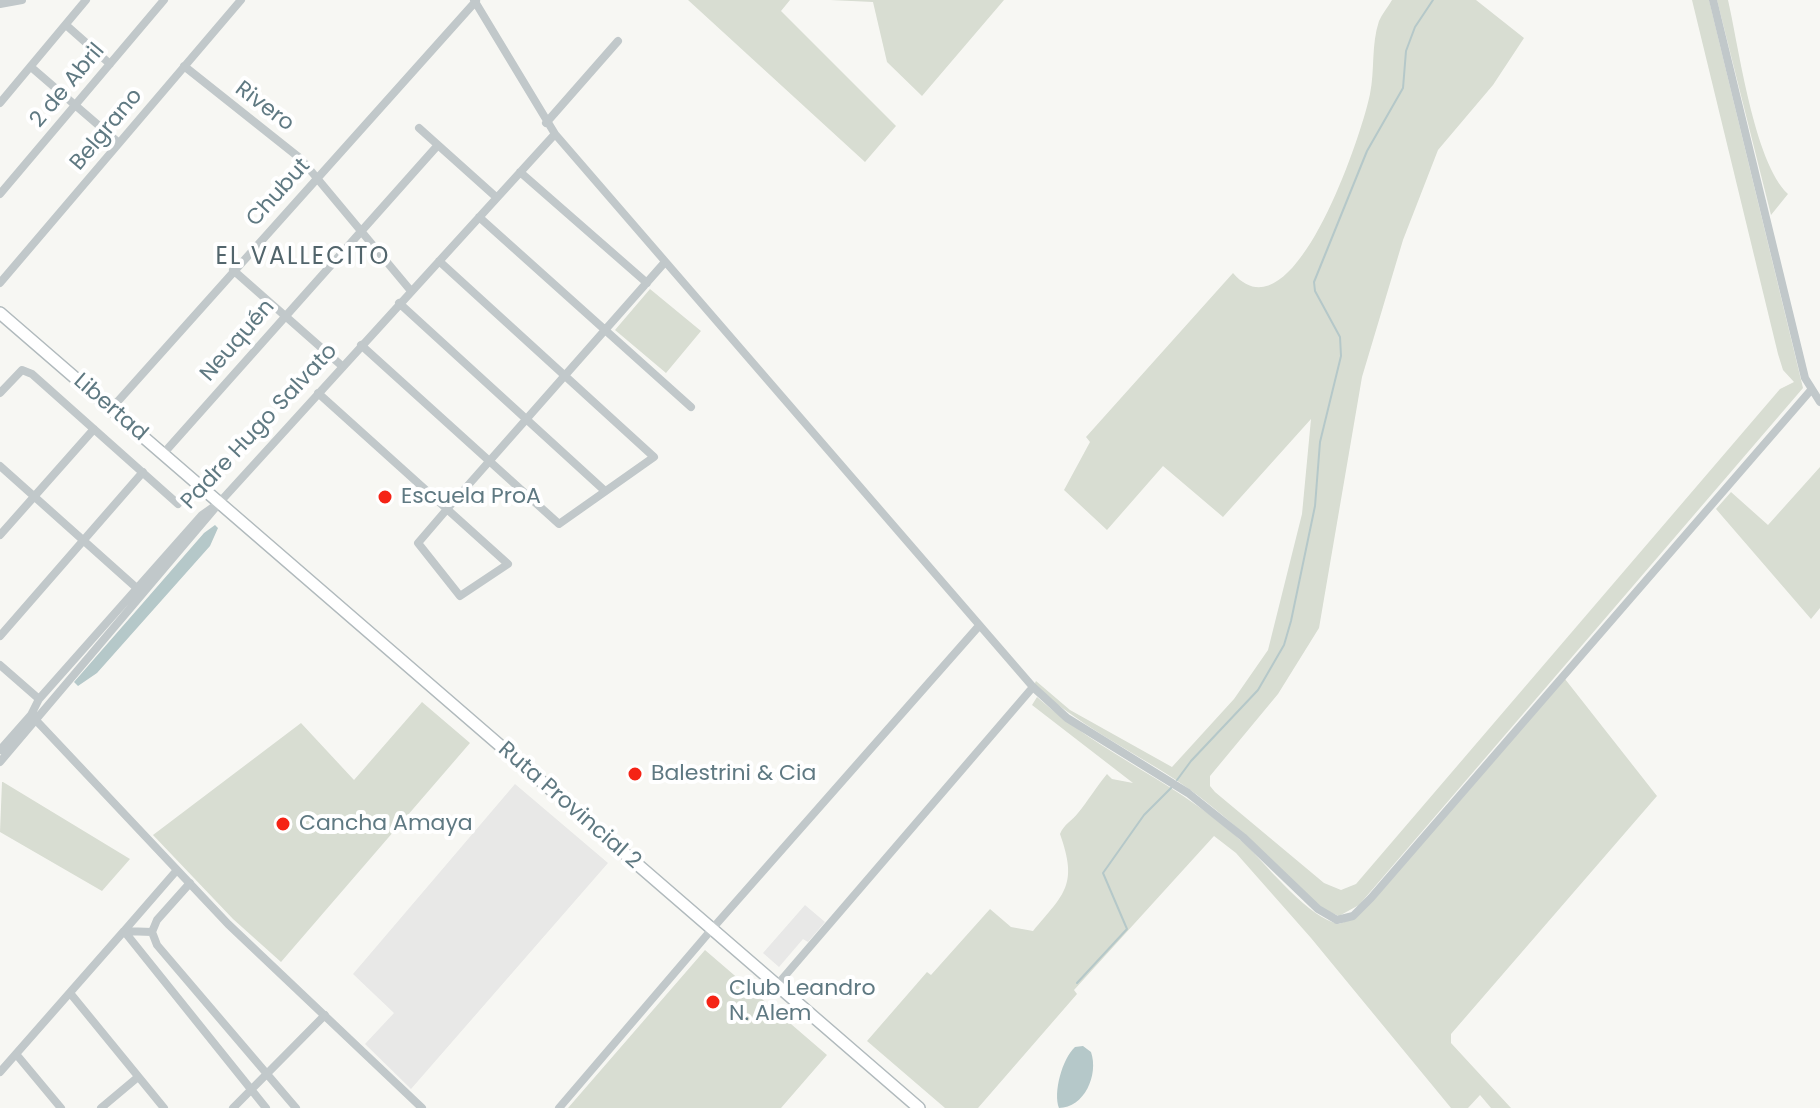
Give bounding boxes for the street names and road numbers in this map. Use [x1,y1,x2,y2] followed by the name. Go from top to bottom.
[25,39,111,133] street label: 2 de Abril
[229,76,299,138] street label: Rivero
[65,84,149,176] street label: Belgrano
[242,154,316,232] street label: Chubut
[195,295,281,387] street label: Neuquén
[176,339,344,515] street label: Padre Hugo Salvato
[68,369,152,447] street label: Libertad
[492,737,646,875] street label: Ruta Provincial 2

